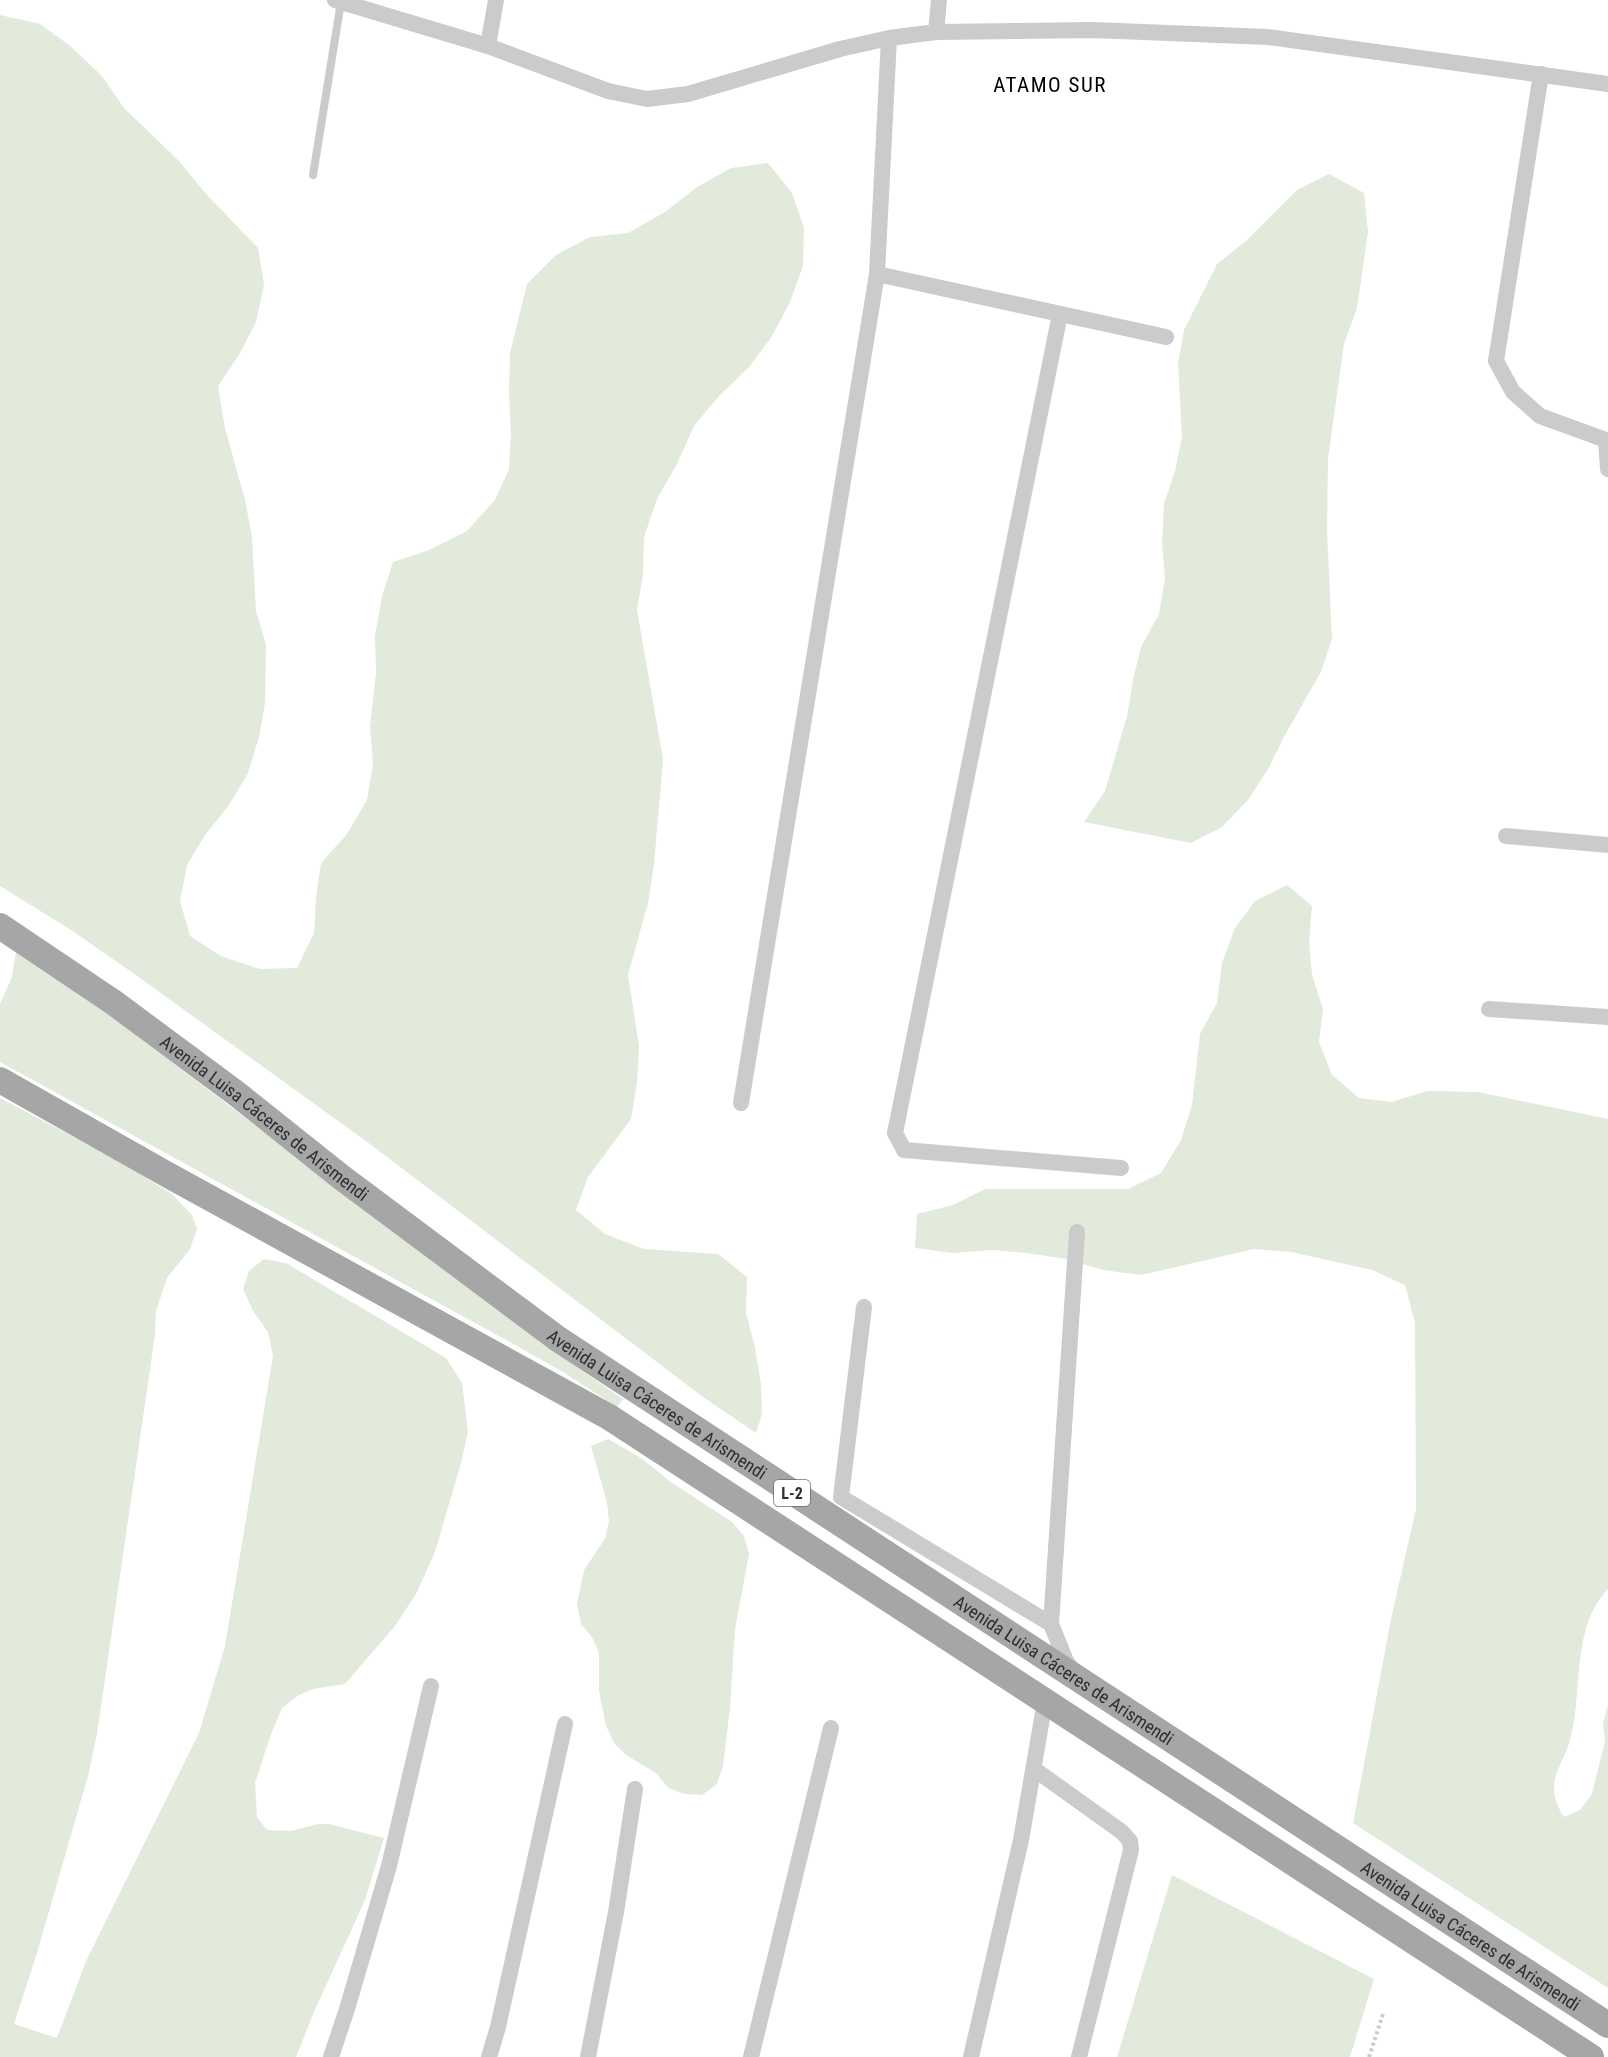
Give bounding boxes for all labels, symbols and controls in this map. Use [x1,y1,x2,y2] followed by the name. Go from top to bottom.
[993,73,1107,97] district label: ATAMO SUR
[156,1030,373,1205] street label: Avenida Luisa Cáceres de Arismendi
[543,1324,771,1483] street label: Avenida Luisa Cáceres de Arismendi
[774,1480,810,1506] road number: L-2
[950,1590,1178,1749] street label: Avenida Luisa Cáceres de Arismendi
[1357,1856,1585,2015] street label: Avenida Luisa Cáceres de Arismendi

